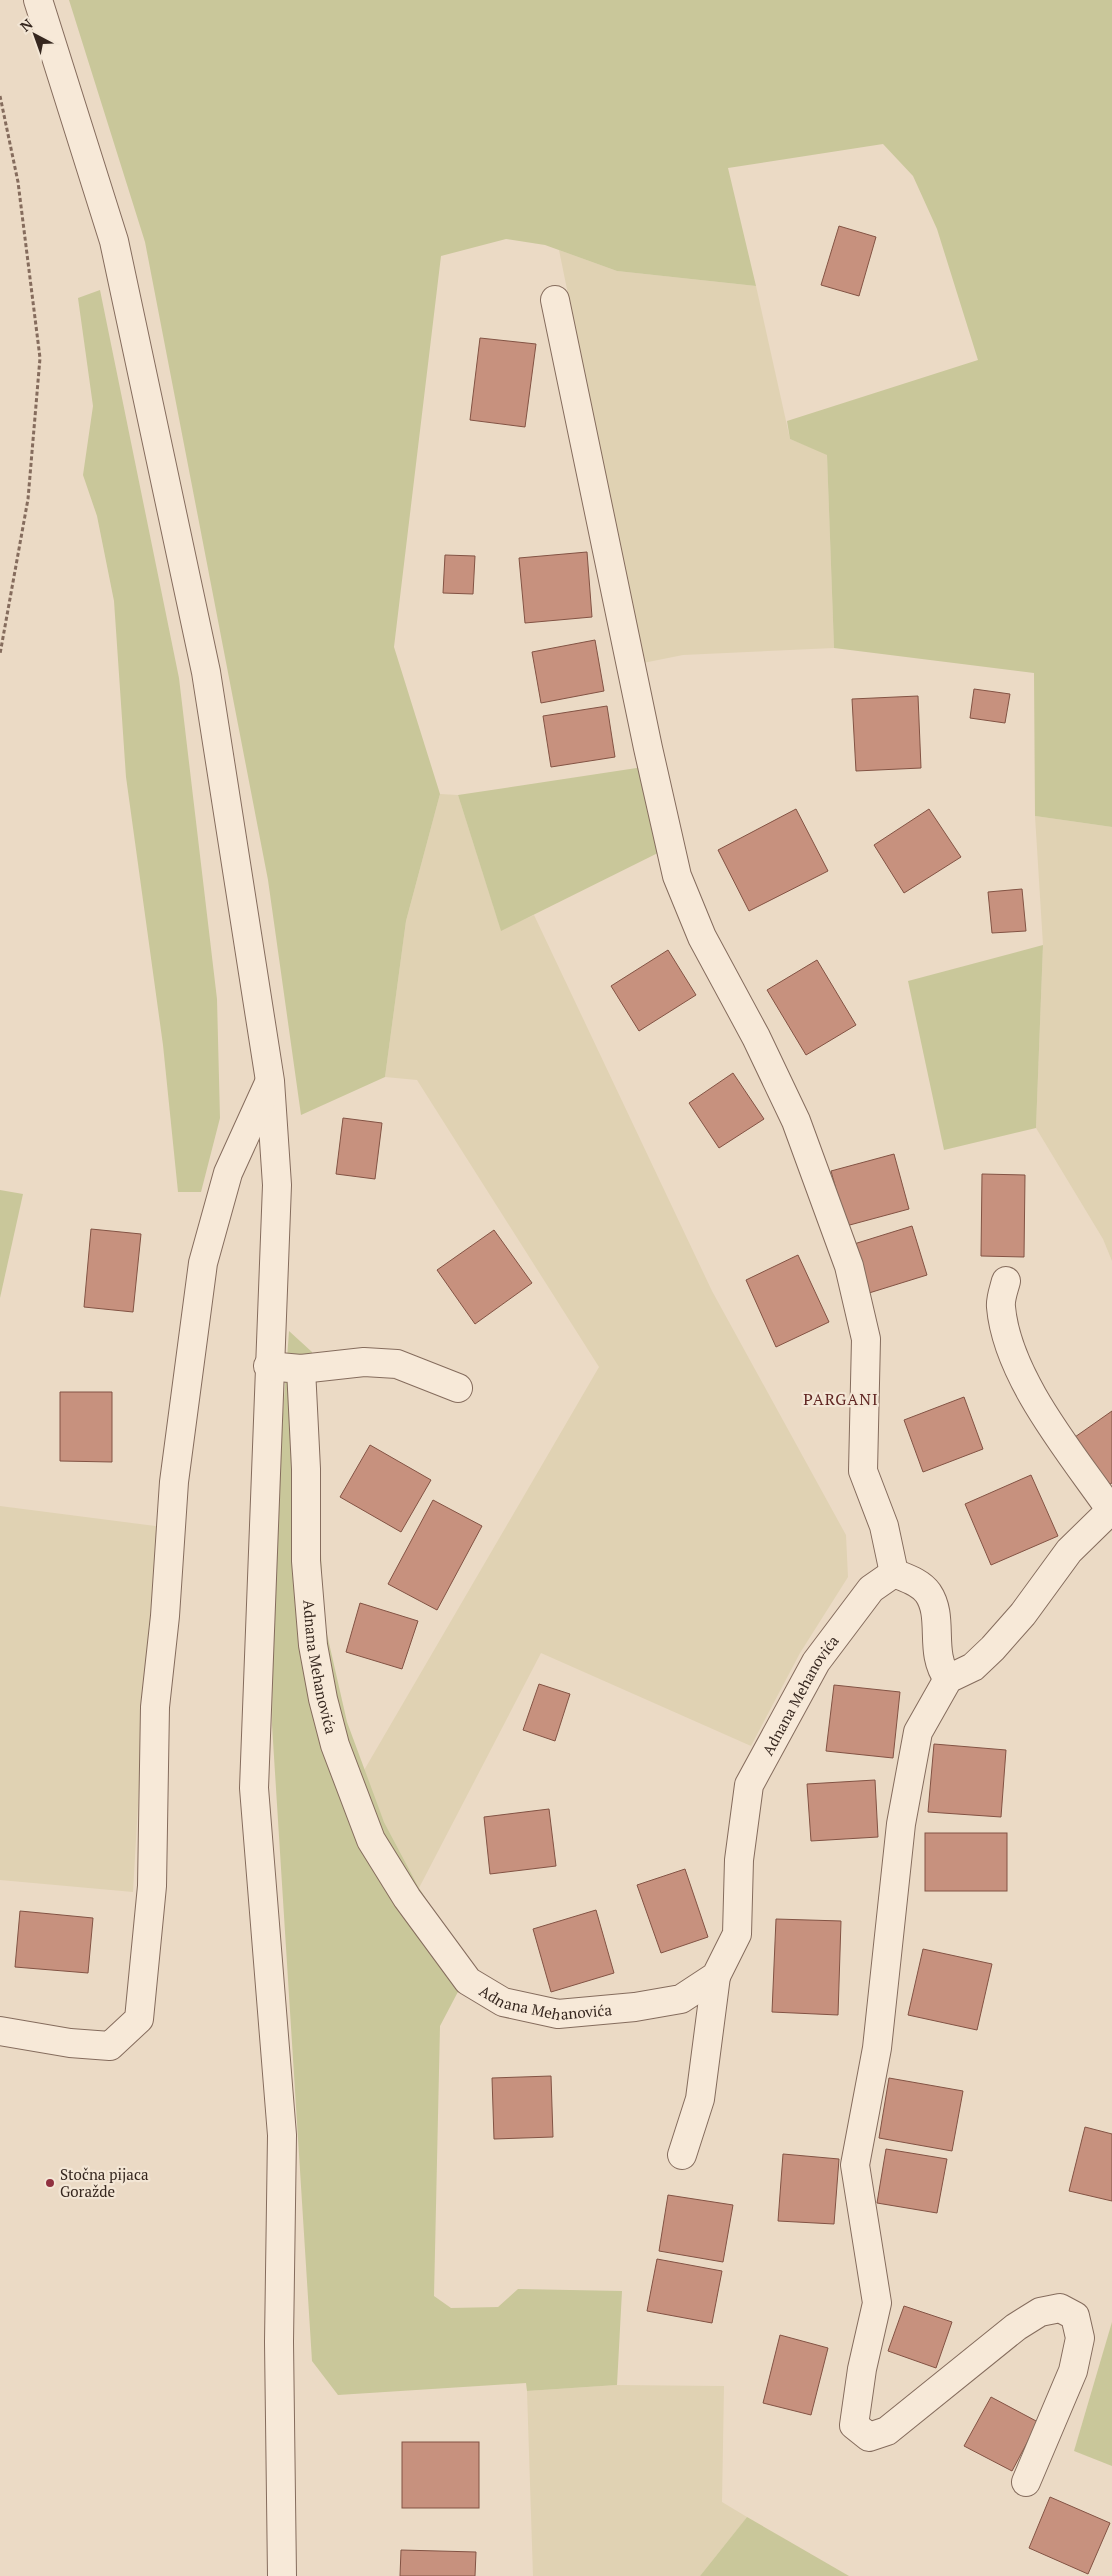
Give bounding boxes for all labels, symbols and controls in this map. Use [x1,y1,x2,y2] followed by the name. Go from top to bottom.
[10,10,60,60] north arrow
[16,14,37,35] text: N
[803,1388,879,1410] district label: PARGANI
[299,1599,342,1736] street label: Adnana Mehanovića
[757,1631,843,1759] street label: Adnana Mehanovića
[476,1980,613,2024] street label: Adnana Mehanovića
[60,2164,149,2201] place label: Stočna pijaca Goražde
[44,2177,56,2189] marker: Stočna pijaca Goražde

